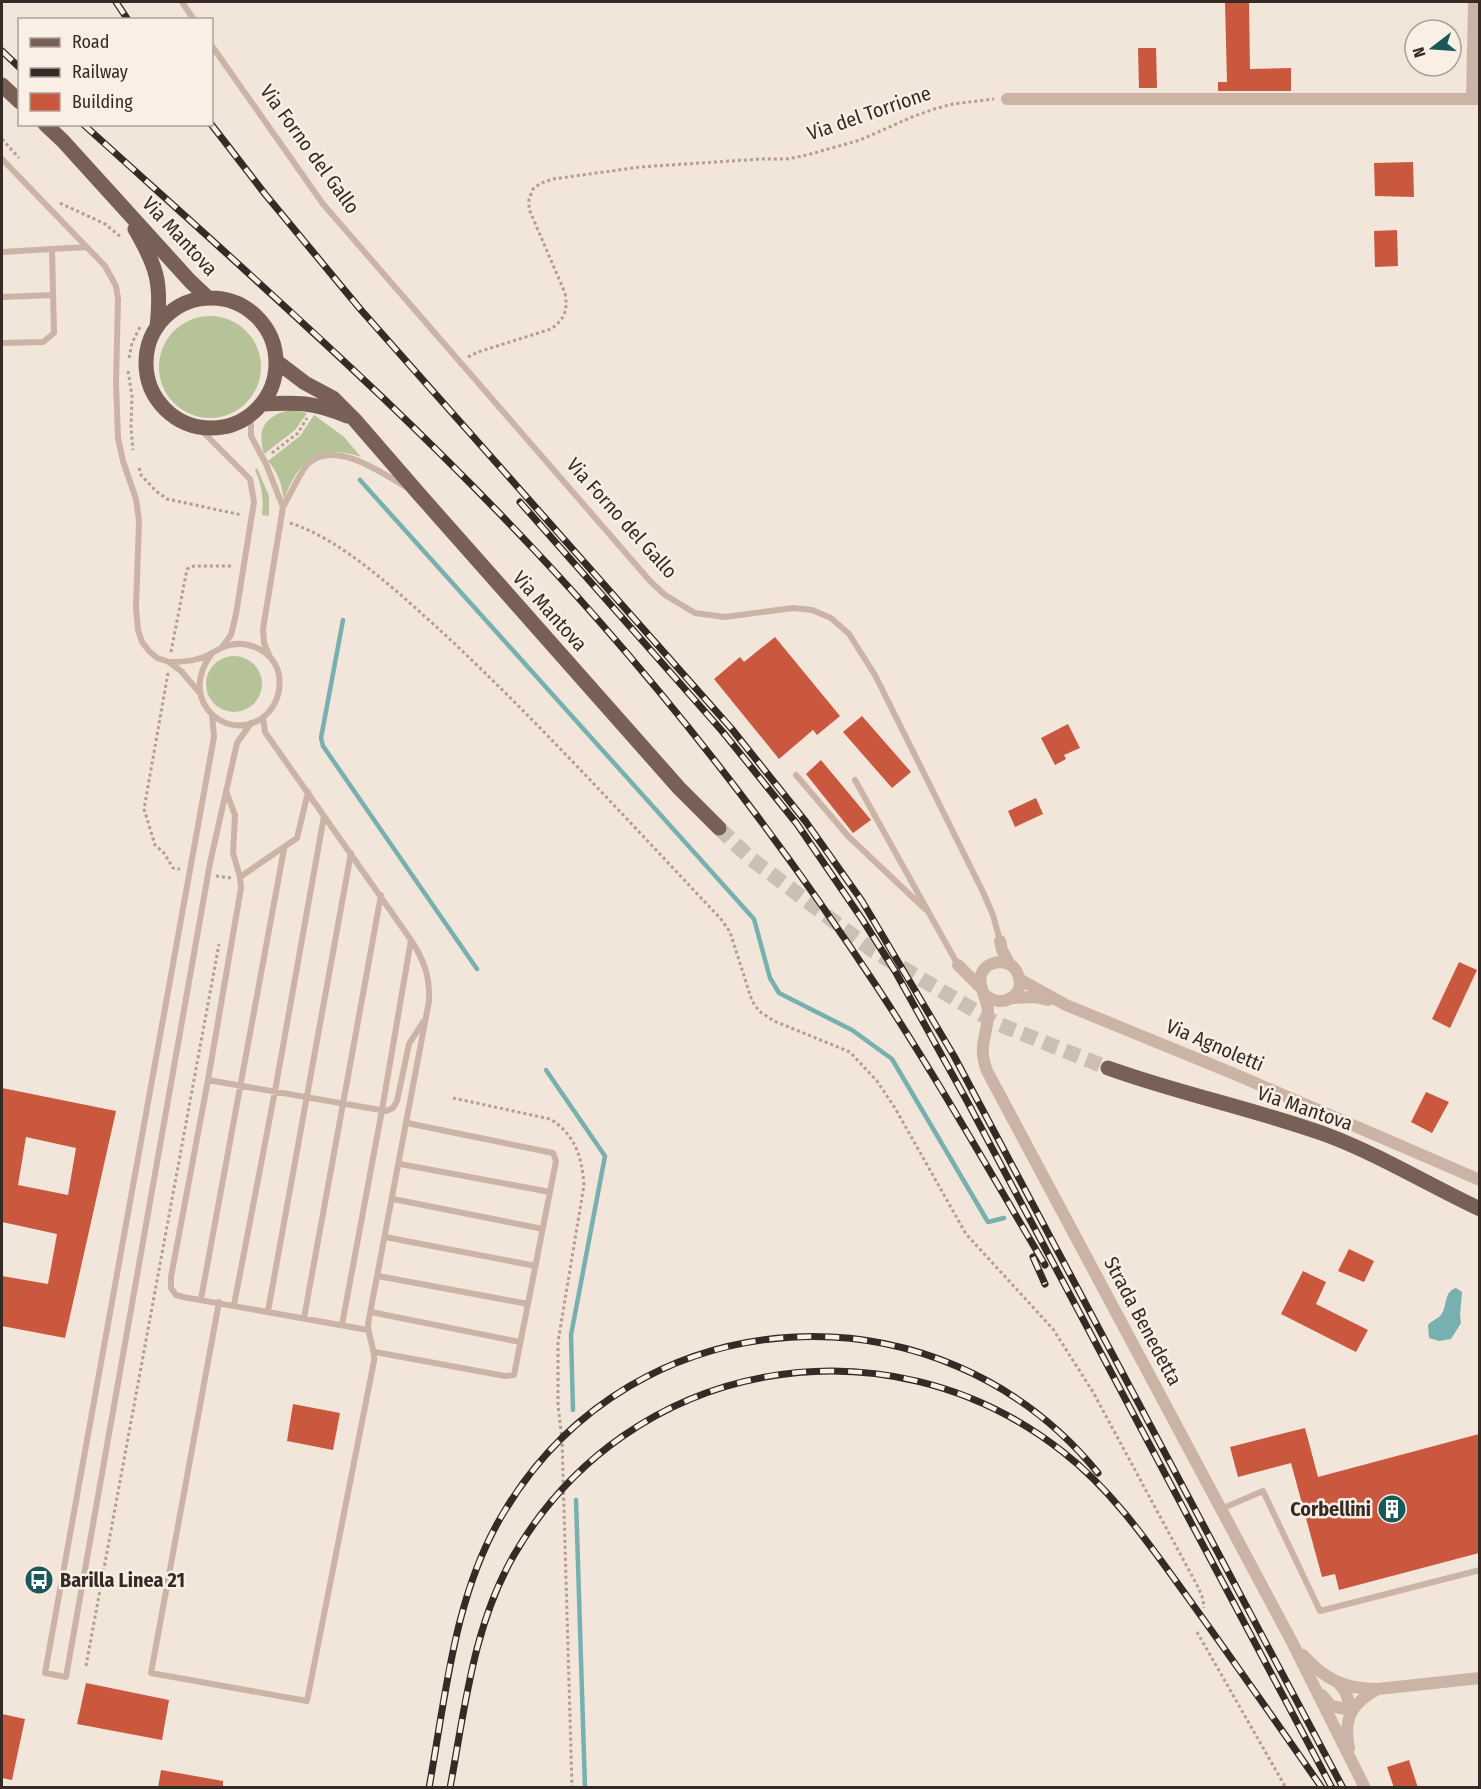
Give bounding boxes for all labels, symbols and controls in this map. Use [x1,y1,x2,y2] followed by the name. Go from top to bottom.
[18,18,213,126] legend
[1403,18,1463,78] north arrow
[72,31,109,53] text: Road
[1409,45,1430,60] text: N
[72,61,128,83] text: Railway
[255,80,365,218] street label: Via Forno del Gallo
[804,81,934,145] street label: Via del Torrione
[72,91,133,113] text: Building
[137,191,223,281] street label: Via Mantova
[562,453,682,583] street label: Via Forno del Gallo
[508,566,592,656] street label: Via Mantova
[1162,1014,1268,1076] street label: Via Agnoletti
[1254,1080,1356,1136] street label: Via Mantova
[1099,1252,1187,1390] street label: Strada Benedetta
[1376,1493,1408,1525] building icon: Corbellini
[1290,1497,1371,1521] place label: Corbellini
[23,1564,55,1596] bus stop icon: Barilla Linea 21
[60,1568,185,1592] place label: Barilla Linea 21

